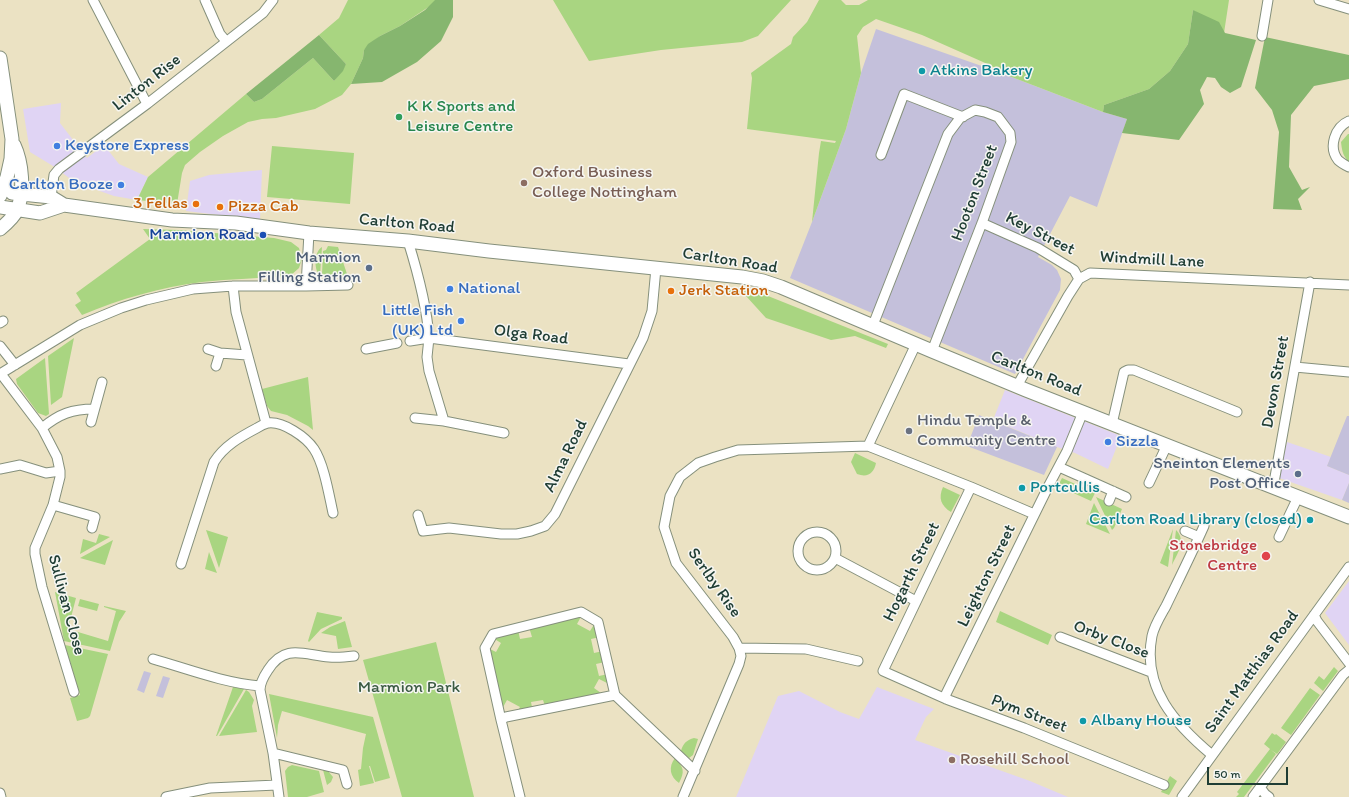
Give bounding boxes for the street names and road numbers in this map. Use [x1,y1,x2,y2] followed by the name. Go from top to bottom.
[109,50,185,116] street label: Linton Rise
[947,142,1003,244] street label: Hooton Street
[1002,208,1078,260] street label: Key Street
[358,210,456,238] street label: Carlton Road
[681,243,779,279] street label: Carlton Road
[1099,247,1205,273] street label: Windmill Lane
[493,320,569,350] street label: Olga Road
[1258,334,1294,430] street label: Devon Street
[987,346,1085,402] street label: Carlton Road
[540,416,592,496] street label: Alma Road
[879,519,945,625] street label: Hogarth Street
[953,521,1021,631] street label: Leighton Street
[683,544,745,622] street label: Serlby Rise
[43,553,89,657] street label: Sullivan Close
[1200,606,1304,738] street label: Saint Matthias Road
[1070,616,1152,664] street label: Orby Close
[988,690,1070,738] street label: Pym Street

